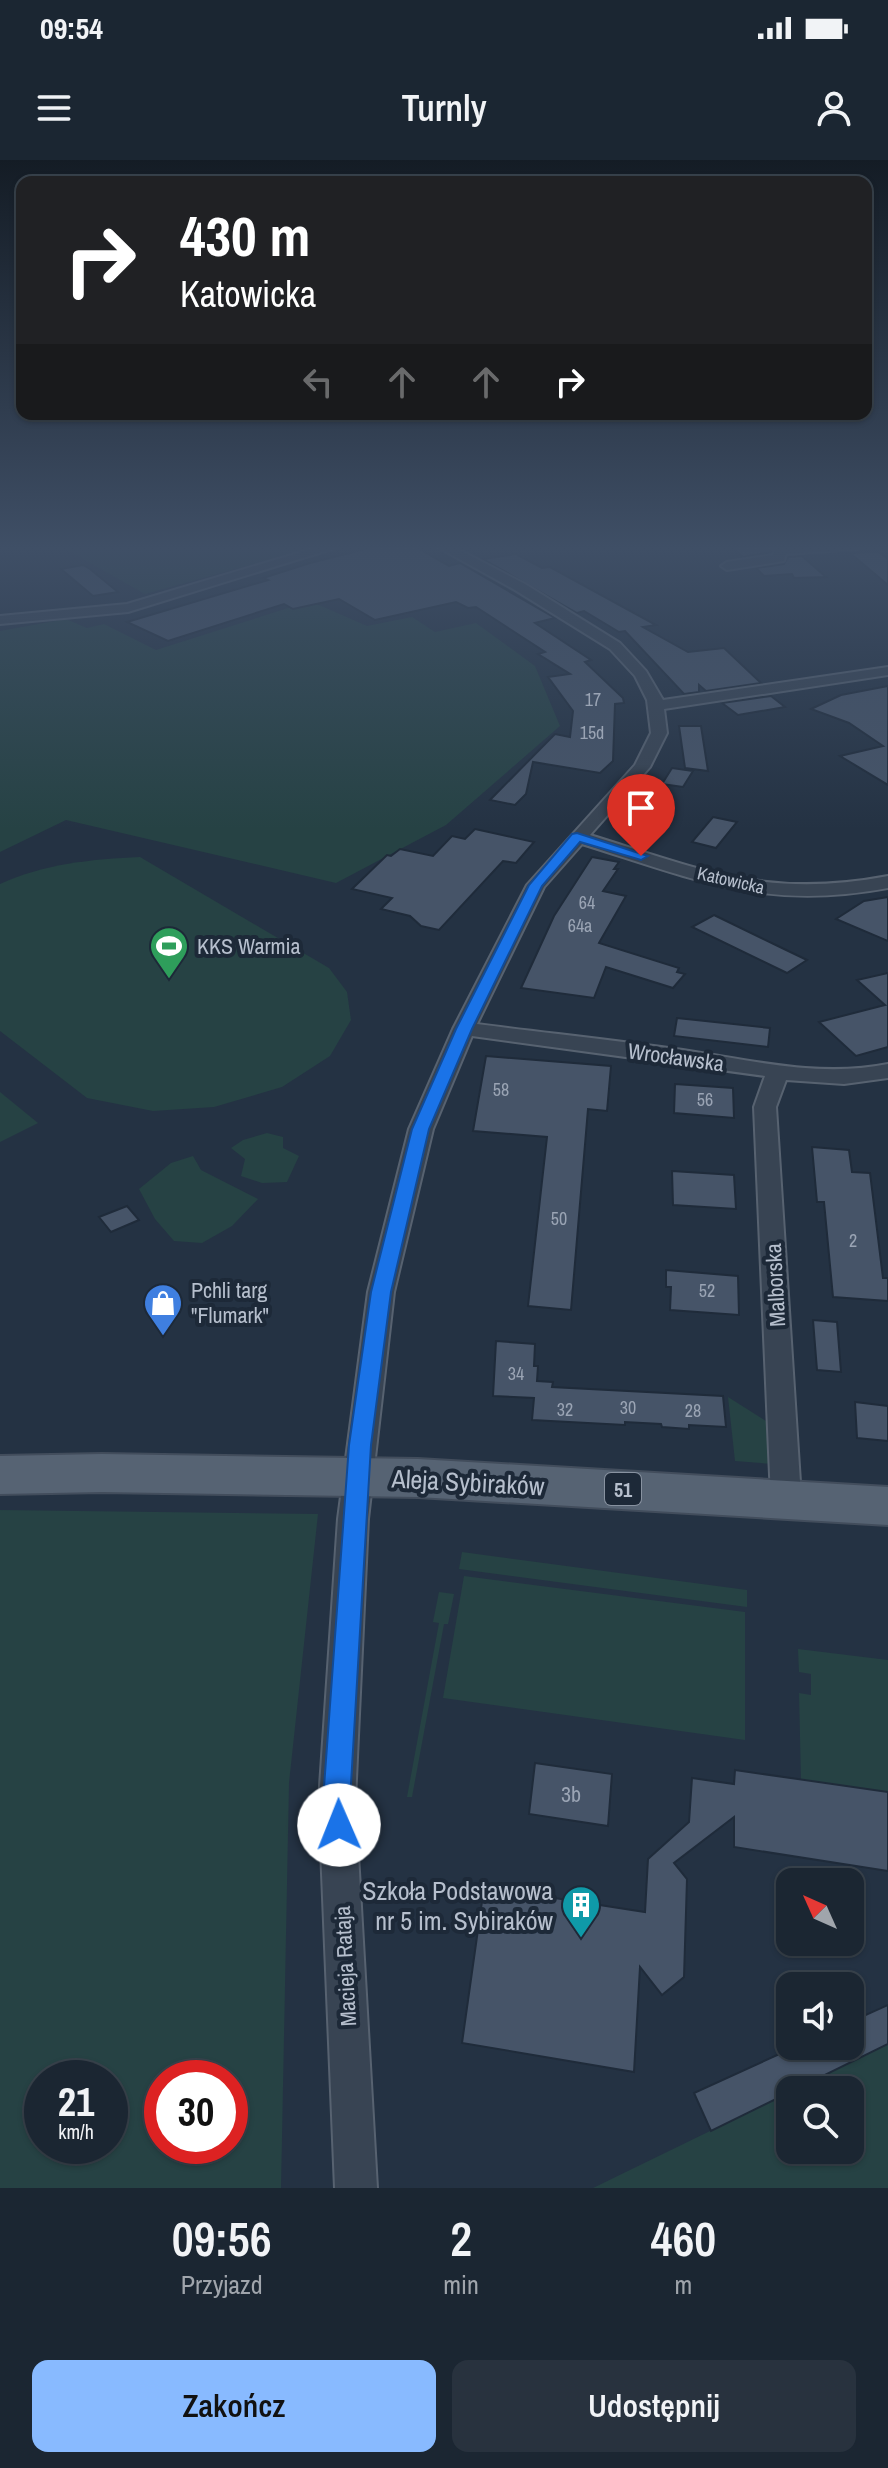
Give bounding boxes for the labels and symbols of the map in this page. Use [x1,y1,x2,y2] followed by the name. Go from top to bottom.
[585,687,601,712] house number: 17
[580,720,604,745] house number: 15d
[607,774,675,856] pin
[695,860,767,900] street label: Katowicka
[579,890,595,915] house number: 64
[568,913,592,938] house number: 64a
[148,925,190,980] sports icon: KKS Warmia
[197,931,301,961] place label: KKS Warmia
[626,1035,726,1079] street label: Wrocławska
[493,1077,509,1102] house number: 58
[697,1087,713,1112] house number: 56
[551,1206,567,1231] house number: 50
[849,1228,857,1253] house number: 2
[758,1243,792,1327] street label: Malborska
[191,1275,269,1330] place label: Pchli targ "Flumark"
[699,1278,715,1303] house number: 52
[142,1282,184,1337] shop icon: Pchli targ "Flumark"
[508,1361,524,1386] house number: 34
[620,1395,636,1420] house number: 30
[557,1397,573,1422] house number: 32
[685,1398,701,1423] house number: 28
[390,1460,546,1504] street label: Aleja Sybiraków
[605,1473,641,1505] road number: 51
[561,1779,581,1809] house number: 3b
[297,1783,381,1867] position arrow
[776,1868,864,1956] north arrow
[362,1873,554,1938] place label: Szkoła Podstawowa nr 5 im. Sybiraków
[560,1884,602,1939] building icon: Szkoła Podstawowa nr 5 im. Sybiraków
[327,1905,363,2027] street label: Macieja Rataja
[144,2060,248,2164] speed limit sign: 30

